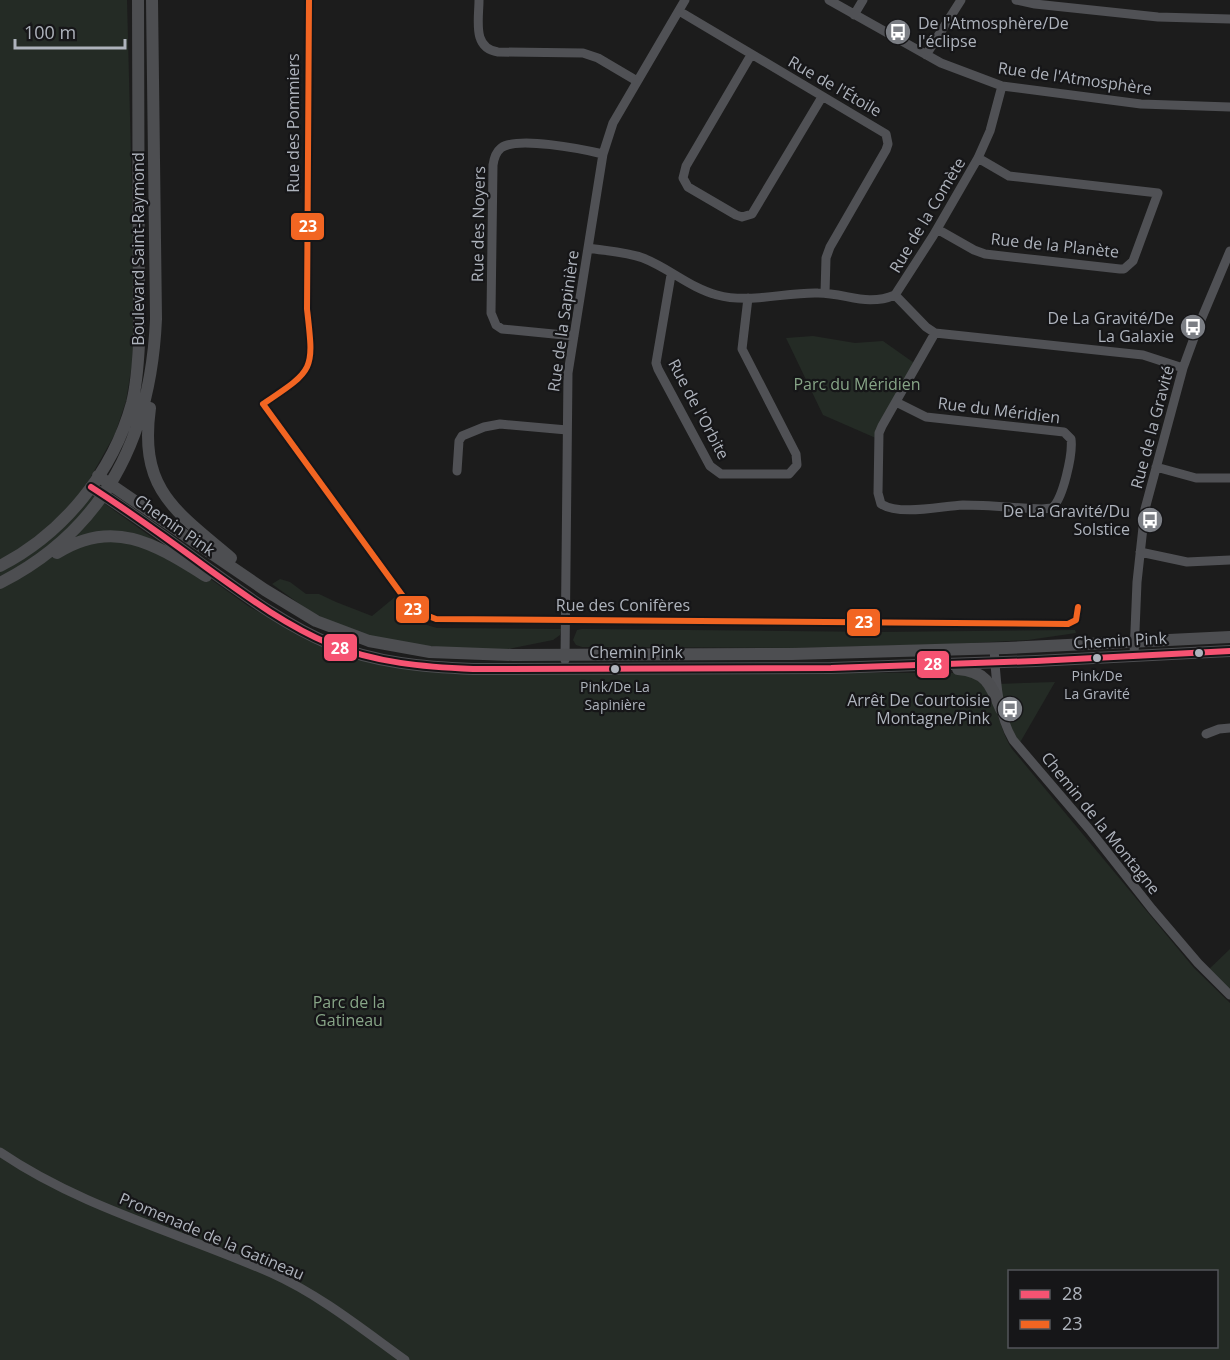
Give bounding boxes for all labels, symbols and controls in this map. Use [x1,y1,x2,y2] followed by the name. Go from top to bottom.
[15,12,124,50] scale bar
[918,12,1069,52] place label: De l'Atmosphère/De l'éclipse
[883,17,913,47] bus stop icon: De l'Atmosphère/De l'éclipse
[24,20,76,44] text: 100 m
[784,50,886,122] street label: Rue de l'Étoile
[282,53,304,193] street label: Rue des Pommiers
[997,56,1153,100] street label: Rue de l'Atmosphère
[127,152,149,346] street label: Boulevard Saint-Raymond
[884,153,970,277] street label: Rue de la Comète
[466,166,490,282] street label: Rue des Noyers
[290,212,325,241] line badge: 23
[299,215,317,237] text: 23
[990,227,1120,263] street label: Rue de la Planète
[542,249,584,393] street label: Rue de la Sapinière
[1048,307,1174,347] place label: De La Gravité/De La Galaxie
[1178,312,1208,342] bus stop icon: De La Gravité/De La Galaxie
[663,355,735,463] street label: Rue de l'Orbite
[1125,363,1179,491] street label: Rue de la Gravité
[793,373,921,395] park label: Parc du Méridien
[937,392,1061,428] street label: Rue du Méridien
[130,489,220,561] street label: Chemin Pink
[1003,500,1130,540] place label: De La Gravité/Du Solstice
[1135,505,1165,535] bus stop icon: De La Gravité/Du Solstice
[556,594,690,616] street label: Rue des Conifères
[395,595,430,624] line badge: 23
[404,598,422,620] text: 23
[846,608,881,637] line badge: 23
[855,611,873,633] text: 23
[1073,627,1168,653] street label: Chemin Pink
[323,633,358,662] line badge: 28
[331,637,349,659] text: 28
[589,641,683,663] street label: Chemin Pink
[1193,647,1205,659] unlabelled marker
[916,650,950,679] line badge: 28
[1091,652,1103,664] marker: Pink/De La Gravité
[924,653,942,675] text: 28
[609,663,621,675] marker: Pink/De La Sapinière
[1064,666,1130,703] place label: Pink/De La Gravité
[580,677,650,714] place label: Pink/De La Sapinière
[847,689,991,729] place label: Arrêt De Courtoisie Montagne/Pink
[995,694,1025,724] bus stop icon: Arrêt De Courtoisie Montagne/Pink
[1037,747,1165,899] street label: Chemin de la Montagne
[313,991,385,1031] park label: Parc de la Gatineau
[116,1187,308,1285] street label: Promenade de la Gatineau
[1008,1270,1218,1348] legend
[1062,1281,1083,1305] text: 28
[1062,1311,1083,1335] text: 23

